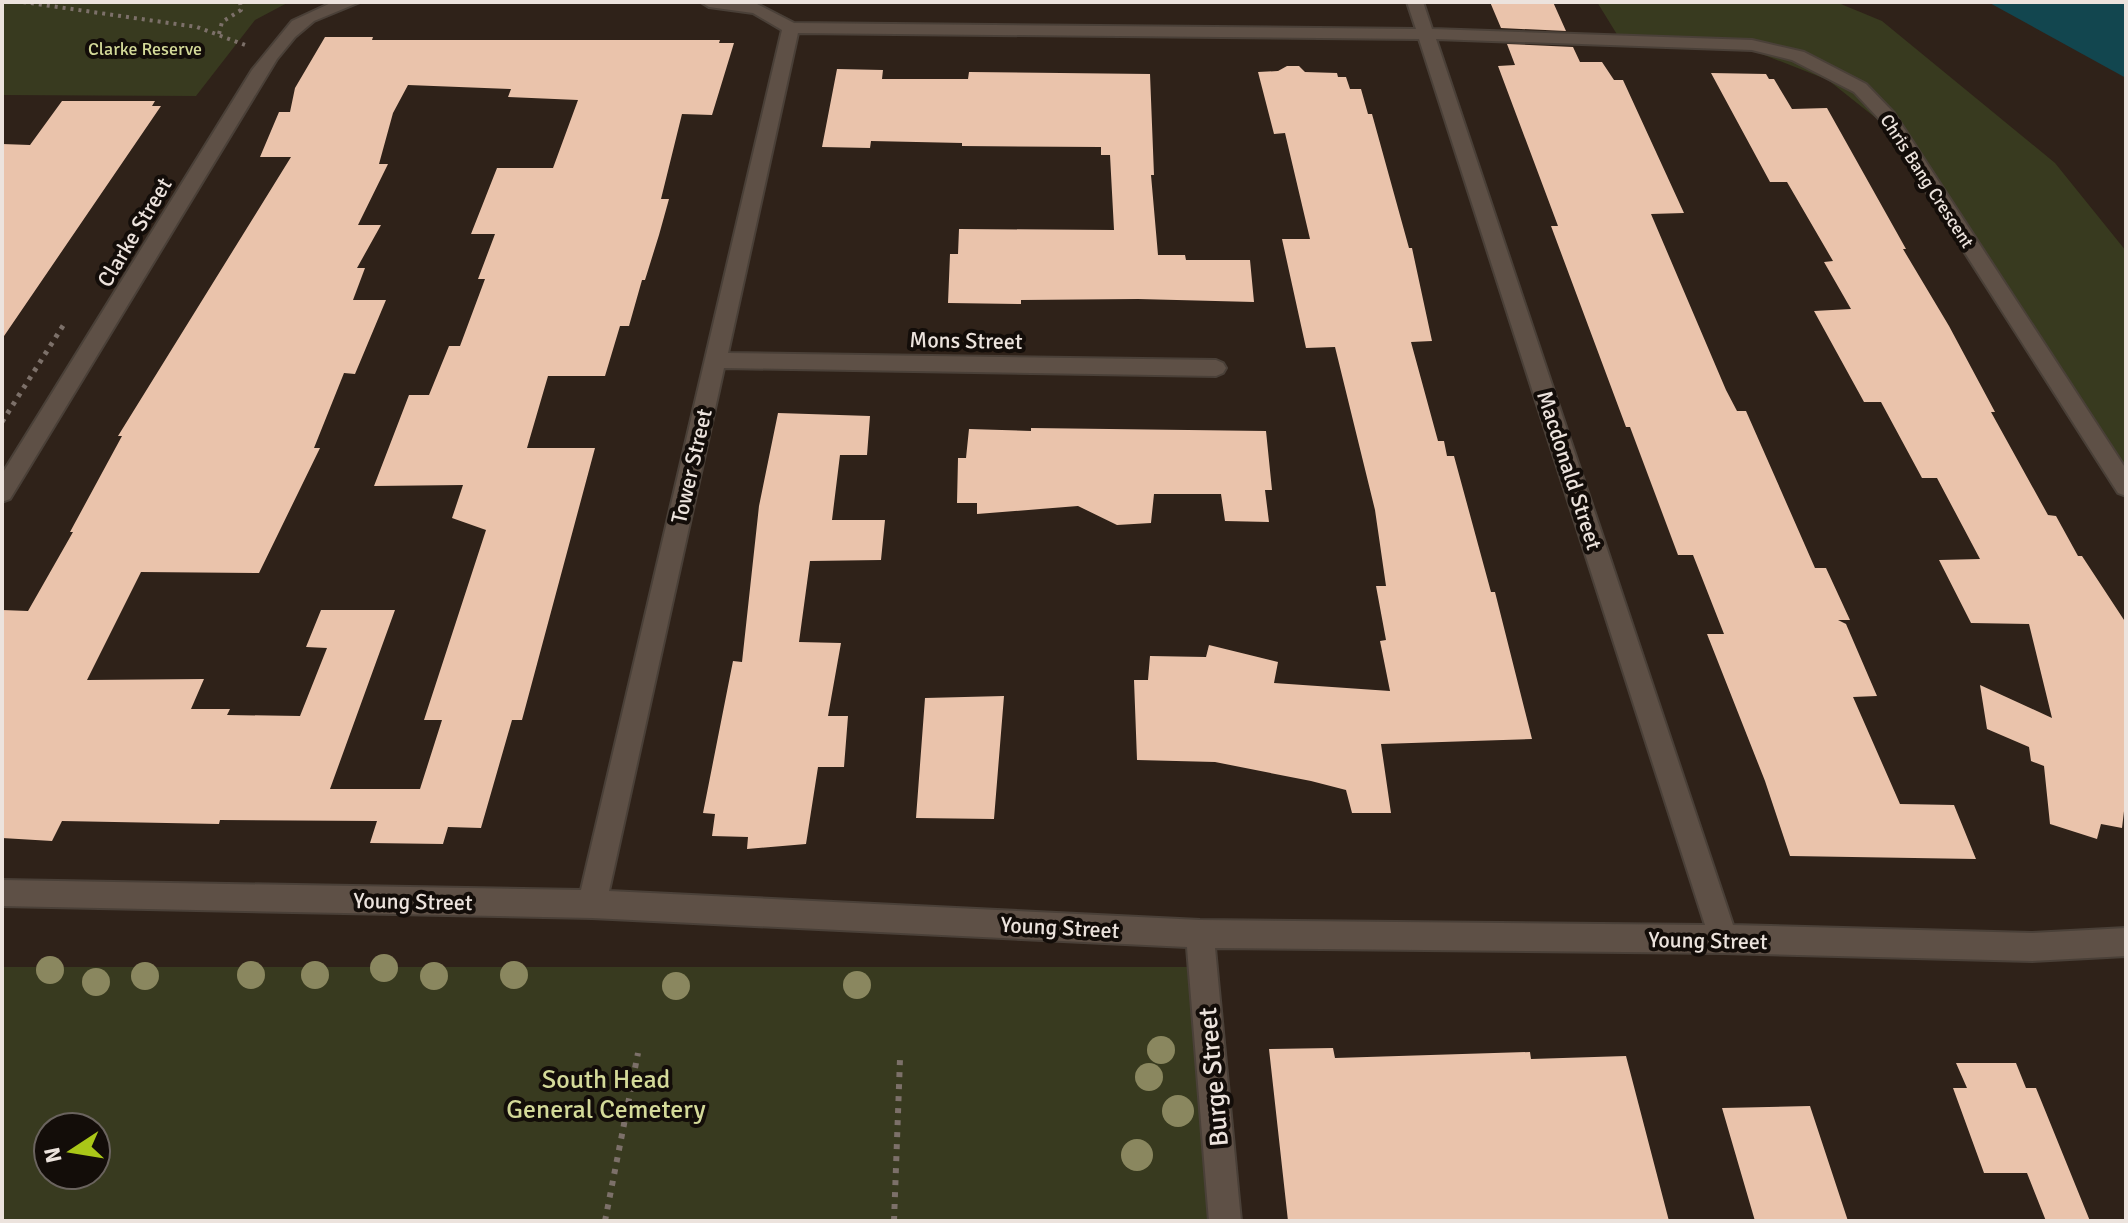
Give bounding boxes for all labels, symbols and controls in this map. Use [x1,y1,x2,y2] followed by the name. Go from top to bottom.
[88,38,202,60] park label: Clarke Reserve
[1876,110,1978,252] street label: Chris Bang Crescent
[91,172,178,292] street label: Clarke Street
[909,326,1023,355] street label: Mons Street
[1531,387,1608,553] street label: Macdonald Street
[665,406,718,526] street label: Tower Street
[353,887,473,916] street label: Young Street
[1000,911,1120,944] street label: Young Street
[1648,926,1768,955] street label: Young Street
[1192,1006,1236,1148] street label: Burge Street
[506,1064,706,1126] park label: South Head General Cemetery
[32,1111,112,1191] north arrow
[38,1145,68,1165] text: N

